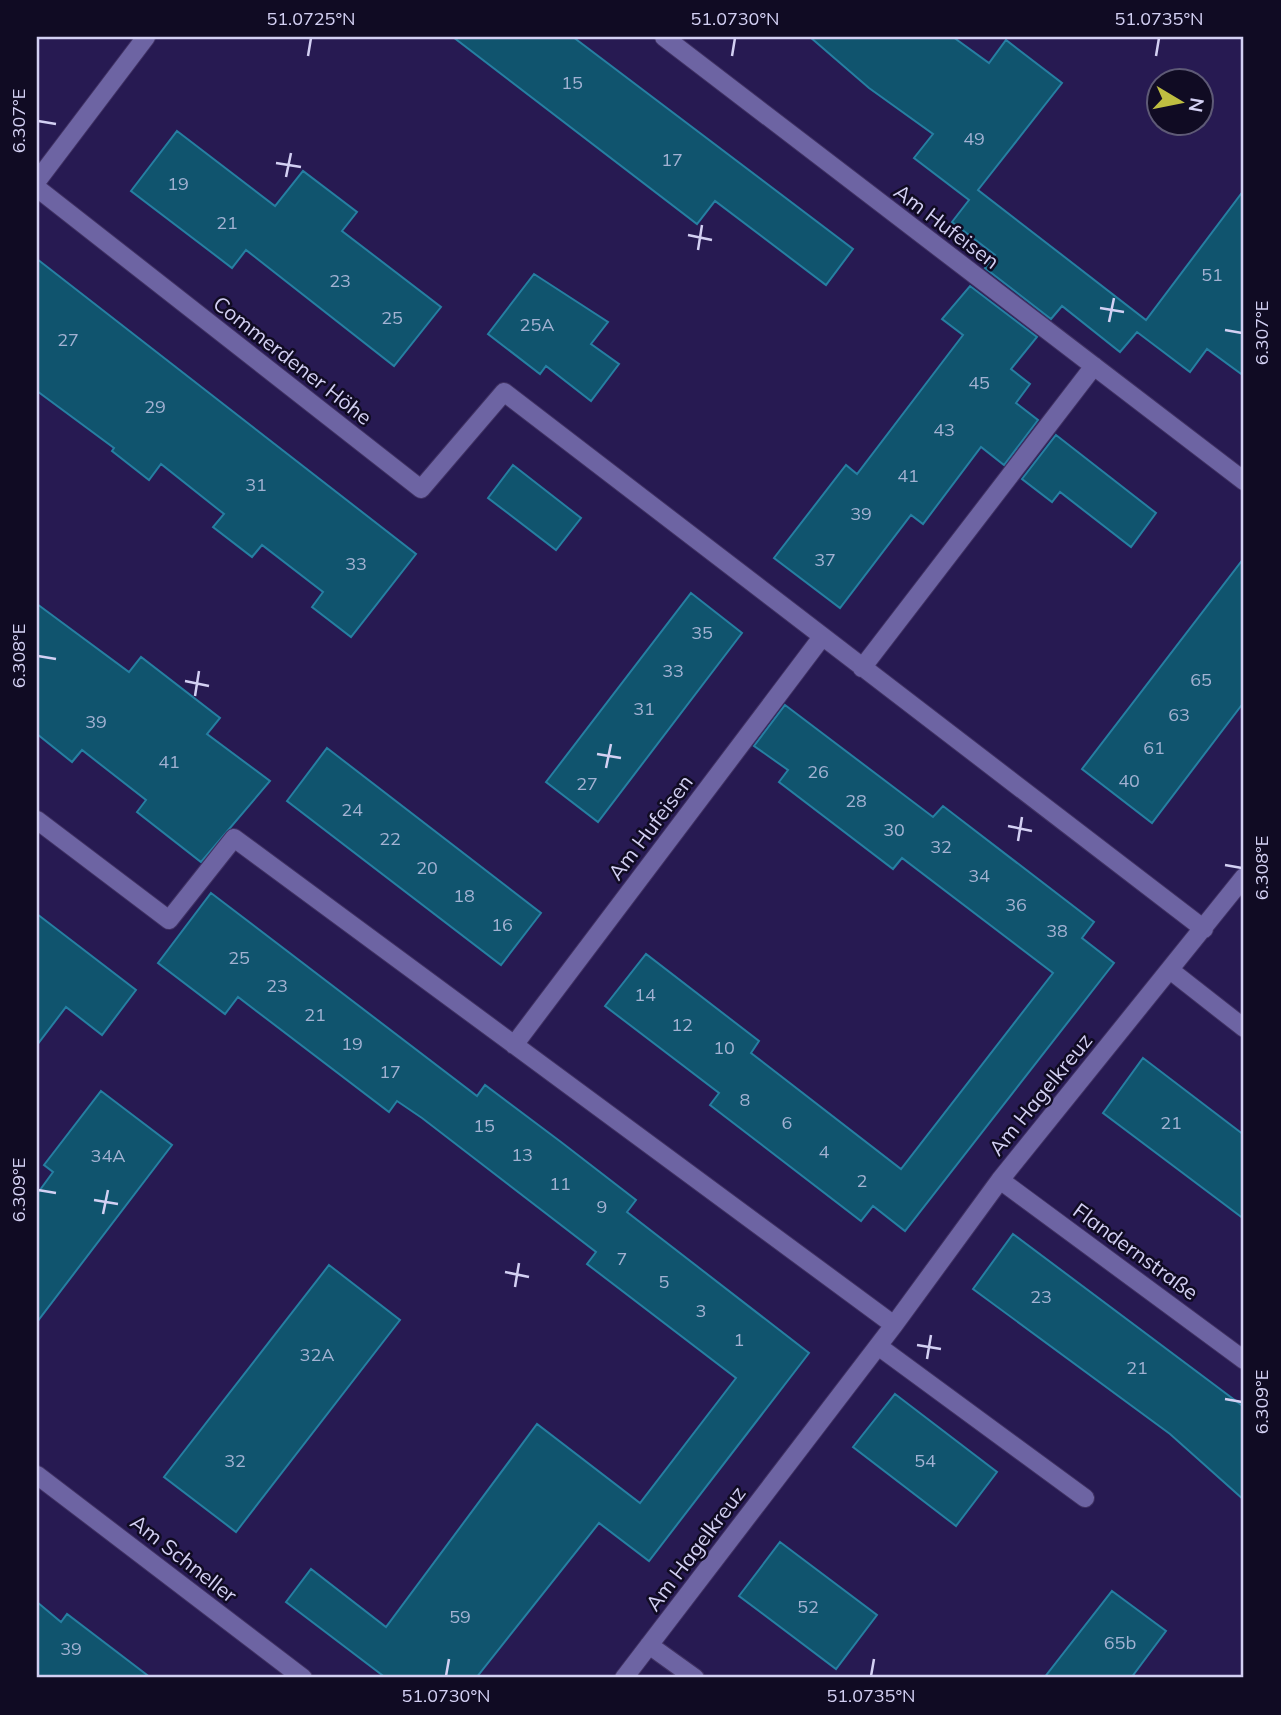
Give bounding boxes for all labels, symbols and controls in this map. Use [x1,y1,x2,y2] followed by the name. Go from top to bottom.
[266,7,356,30] text: 51.0725°N
[690,7,780,30] text: 51.0730°N
[1114,7,1204,30] text: 51.0735°N
[1144,66,1214,136] north arrow
[561,71,583,94] house number: 15
[7,89,30,153] text: 6.307°E
[1184,96,1210,114] text: N
[963,127,985,150] house number: 49
[661,148,683,171] house number: 17
[167,172,189,195] house number: 19
[889,178,1005,274] street label: Am Hufeisen
[216,211,238,234] house number: 21
[1201,263,1223,286] house number: 51
[329,269,351,292] house number: 23
[209,290,377,430] street label: Commerdener Höhe
[1250,301,1273,365] text: 6.307°E
[381,306,403,329] house number: 25
[520,313,554,336] house number: 25A
[57,328,79,351] house number: 27
[968,371,990,394] house number: 45
[144,395,166,418] house number: 29
[933,418,955,441] house number: 43
[897,464,919,487] house number: 41
[245,473,267,496] house number: 31
[850,502,872,525] house number: 39
[814,548,836,571] house number: 37
[345,552,367,575] house number: 33
[691,621,713,644] house number: 35
[7,624,30,688] text: 6.308°E
[662,659,684,682] house number: 33
[1190,668,1212,691] house number: 65
[633,697,655,720] house number: 31
[1168,703,1190,726] house number: 63
[85,710,107,733] house number: 39
[1143,736,1165,759] house number: 61
[158,750,180,773] house number: 41
[807,760,829,783] house number: 26
[602,769,698,885] street label: Am Hufeisen
[1118,769,1140,792] house number: 40
[576,772,598,795] house number: 27
[845,789,867,812] house number: 28
[341,798,363,821] house number: 24
[883,818,905,841] house number: 30
[379,827,401,850] house number: 22
[930,835,952,858] house number: 32
[1250,836,1273,900] text: 6.308°E
[416,856,438,879] house number: 20
[968,864,990,887] house number: 34
[453,884,475,907] house number: 18
[1005,893,1027,916] house number: 36
[491,913,513,936] house number: 16
[1046,919,1068,942] house number: 38
[228,946,250,969] house number: 25
[266,974,288,997] house number: 23
[634,983,656,1006] house number: 14
[304,1003,326,1026] house number: 21
[671,1013,693,1036] house number: 12
[983,1028,1097,1160] street label: Am Hagelkreuz
[341,1032,363,1055] house number: 19
[713,1036,735,1059] house number: 10
[379,1060,401,1083] house number: 17
[740,1088,750,1111] house number: 8
[782,1111,792,1134] house number: 6
[1160,1111,1182,1134] house number: 21
[473,1114,495,1137] house number: 15
[819,1140,830,1163] house number: 4
[511,1143,533,1166] house number: 13
[91,1144,125,1167] house number: 34A
[7,1158,30,1222] text: 6.309°E
[857,1169,867,1192] house number: 2
[549,1172,571,1195] house number: 11
[597,1195,607,1218] house number: 9
[1068,1197,1204,1305] street label: Flandernstraße
[617,1247,627,1270] house number: 7
[659,1270,670,1293] house number: 5
[1030,1285,1052,1308] house number: 23
[696,1299,706,1322] house number: 3
[734,1328,744,1351] house number: 1
[300,1343,334,1366] house number: 32A
[1126,1356,1148,1379] house number: 21
[1250,1370,1273,1434] text: 6.309°E
[224,1449,246,1472] house number: 32
[914,1449,936,1472] house number: 54
[640,1480,750,1616] street label: Am Hagelkreuz
[126,1508,243,1608] street label: Am Schneller
[797,1595,819,1618] house number: 52
[449,1605,471,1628] house number: 59
[1104,1631,1136,1654] house number: 65b
[60,1637,82,1660] house number: 39
[401,1684,491,1707] text: 51.0730°N
[826,1684,916,1707] text: 51.0735°N

